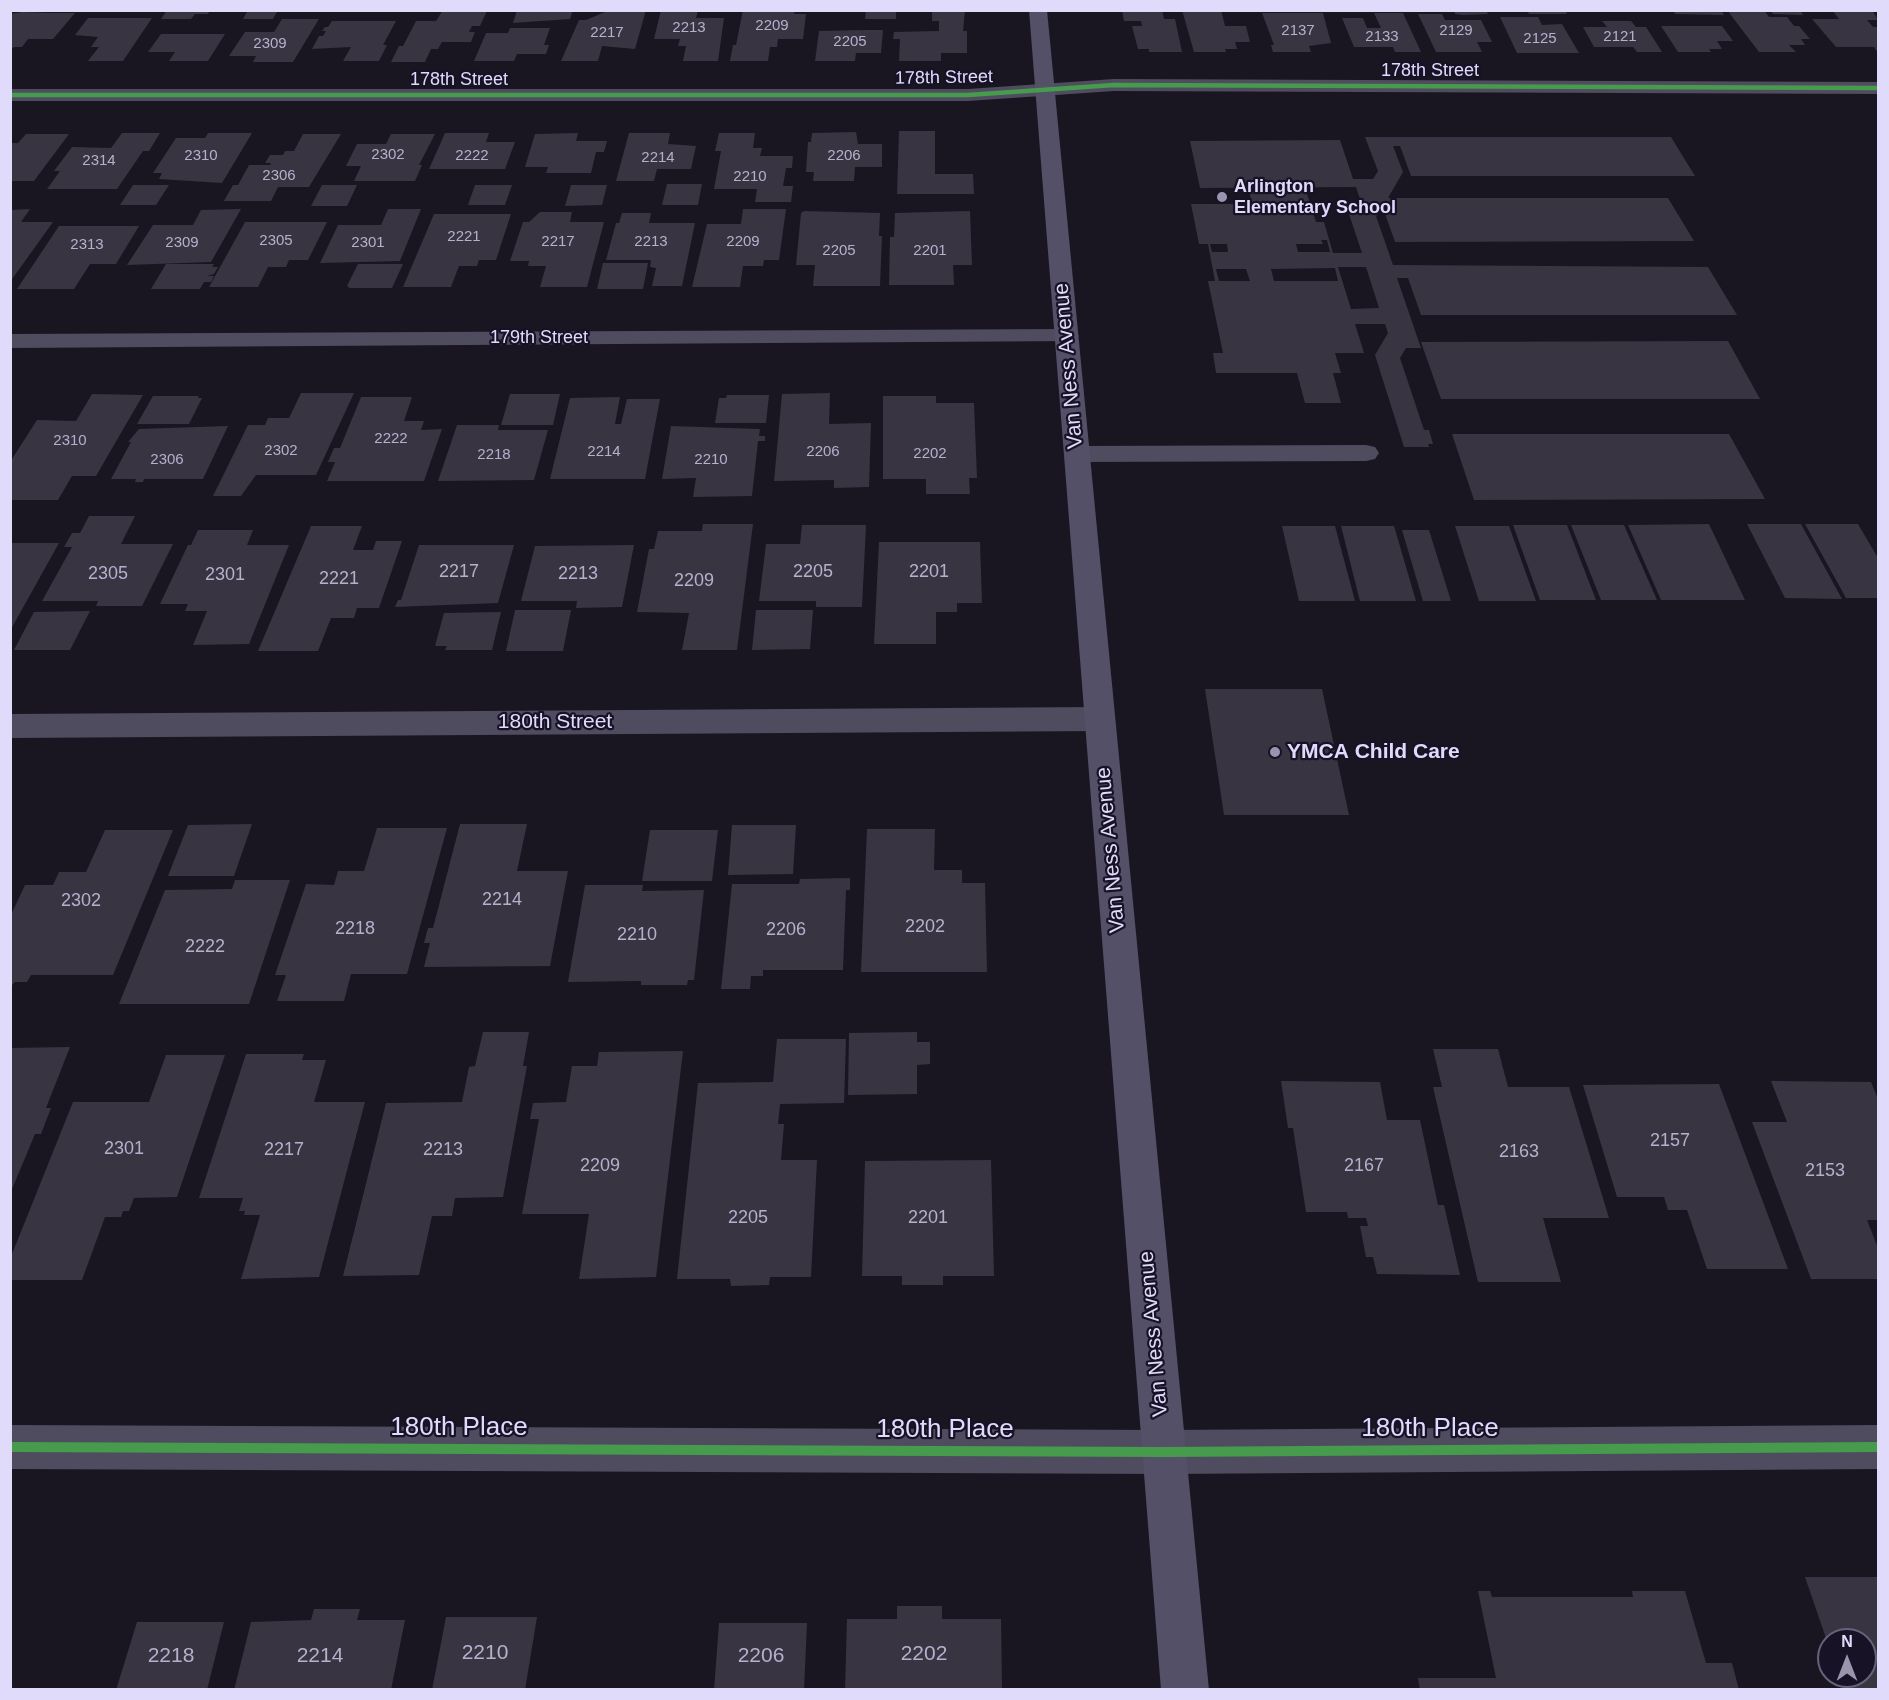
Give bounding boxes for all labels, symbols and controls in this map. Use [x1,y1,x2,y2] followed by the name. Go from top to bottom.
[755,17,789,35] house number: 2209
[672,19,706,37] house number: 2213
[1281,22,1315,40] house number: 2137
[1439,22,1473,40] house number: 2129
[590,24,624,42] house number: 2217
[1365,28,1399,46] house number: 2133
[1603,28,1637,46] house number: 2121
[1523,30,1557,48] house number: 2125
[833,33,867,51] house number: 2205
[253,35,287,53] house number: 2309
[1381,60,1479,82] street label: 178th Street
[895,66,993,90] street label: 178th Street
[410,69,508,91] street label: 178th Street
[371,146,405,164] house number: 2302
[184,147,218,165] house number: 2310
[455,147,489,165] house number: 2222
[827,147,861,165] house number: 2206
[641,149,675,167] house number: 2214
[82,152,116,170] house number: 2314
[262,167,296,185] house number: 2306
[733,168,767,186] house number: 2210
[1234,176,1396,219] place label: Arlington Elementary School
[1215,190,1229,204] marker: Arlington Elementary School
[447,228,481,246] house number: 2221
[259,232,293,250] house number: 2305
[541,233,575,251] house number: 2217
[634,233,668,251] house number: 2213
[726,233,760,251] house number: 2209
[165,234,199,252] house number: 2309
[351,234,385,252] house number: 2301
[70,236,104,254] house number: 2313
[822,242,856,260] house number: 2205
[913,242,947,260] house number: 2201
[1049,282,1089,450] street label: Van Ness Avenue
[490,327,588,349] street label: 179th Street
[374,430,408,448] house number: 2222
[53,432,87,450] house number: 2310
[264,442,298,460] house number: 2302
[587,443,621,461] house number: 2214
[806,443,840,461] house number: 2206
[913,445,947,463] house number: 2202
[477,446,511,464] house number: 2218
[150,451,184,469] house number: 2306
[694,451,728,469] house number: 2210
[439,561,479,583] house number: 2217
[793,561,833,583] house number: 2205
[909,561,949,583] house number: 2201
[88,563,128,585] house number: 2305
[558,563,598,585] house number: 2213
[205,564,245,586] house number: 2301
[319,568,359,590] house number: 2221
[674,570,714,592] house number: 2209
[498,709,612,735] street label: 180th Street
[1287,739,1460,765] place label: YMCA Child Care
[1268,745,1282,759] marker: YMCA Child Care
[1091,766,1131,934] street label: Van Ness Avenue
[482,889,522,911] house number: 2214
[61,890,101,912] house number: 2302
[905,916,945,938] house number: 2202
[335,918,375,940] house number: 2218
[766,919,806,941] house number: 2206
[617,924,657,946] house number: 2210
[185,936,225,958] house number: 2222
[1650,1130,1690,1152] house number: 2157
[104,1138,144,1160] house number: 2301
[264,1139,304,1161] house number: 2217
[423,1139,463,1161] house number: 2213
[1499,1141,1539,1163] house number: 2163
[580,1155,620,1177] house number: 2209
[1344,1155,1384,1177] house number: 2167
[1805,1160,1845,1182] house number: 2153
[728,1207,768,1229] house number: 2205
[908,1207,948,1229] house number: 2201
[1134,1250,1174,1418] street label: Van Ness Avenue
[390,1412,528,1444] street label: 180th Place
[1361,1413,1499,1445] street label: 180th Place
[876,1414,1014,1446] street label: 180th Place
[1817,1628,1877,1688] north arrow
[1841,1633,1853,1650] text: N
[462,1640,508,1666] house number: 2210
[901,1641,947,1667] house number: 2202
[148,1643,194,1669] house number: 2218
[297,1643,343,1669] house number: 2214
[738,1643,784,1669] house number: 2206

